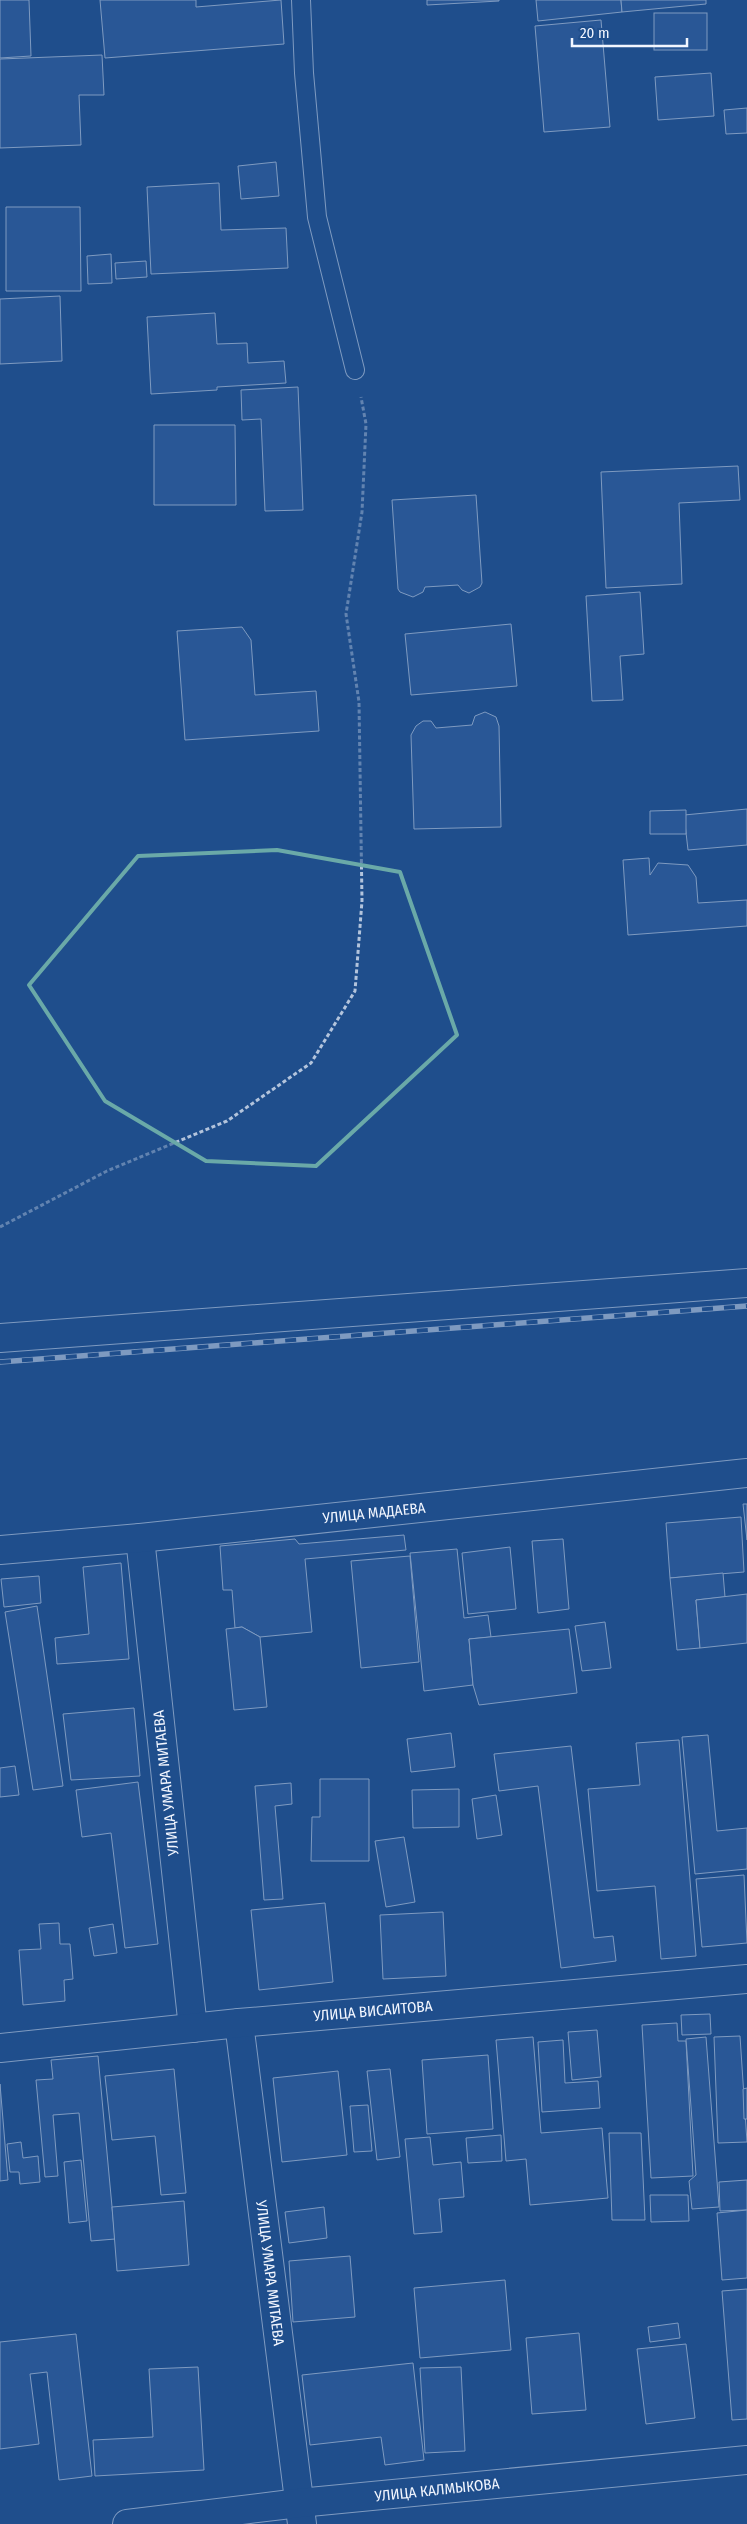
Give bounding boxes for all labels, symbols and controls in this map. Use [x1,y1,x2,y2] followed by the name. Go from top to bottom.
[572,15,687,47] scale bar
[580,24,610,42] text: 20 m
[321,1499,426,1527] street label: УЛИЦА МАДАЕВА
[149,1709,183,1858] street label: УЛИЦА УМАРА МИТАЕВА
[312,1997,433,2025] street label: УЛИЦА ВИСАИТОВА
[252,2198,288,2347] street label: УЛИЦА УМАРА МИТАЕВА
[373,2474,500,2506] street label: УЛИЦА КАЛМЫКОВА

